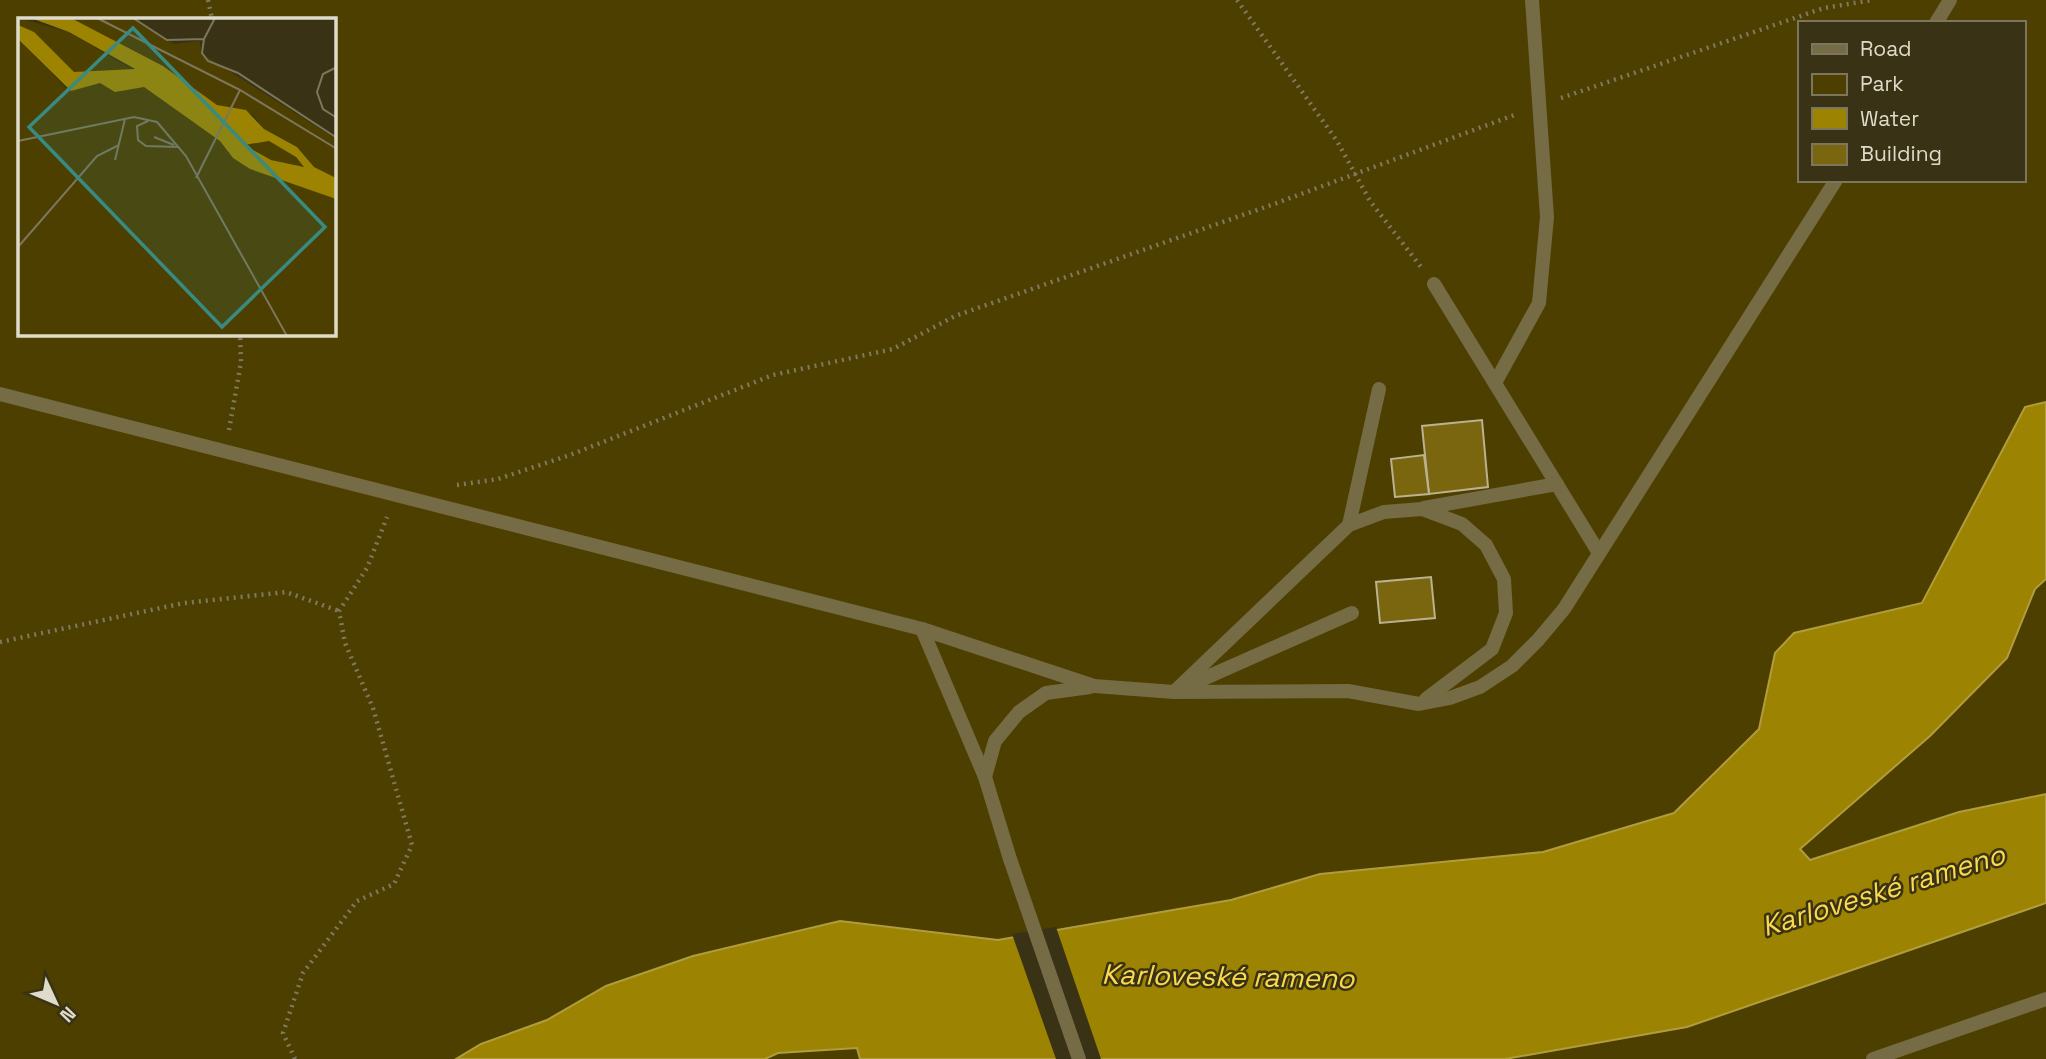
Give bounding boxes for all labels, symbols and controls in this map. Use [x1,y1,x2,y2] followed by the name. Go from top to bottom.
[18,18,336,336] inset map
[1798,21,2025,182] legend
[1860,35,1912,62] text: Road
[1860,70,1904,97] text: Park
[1860,105,1919,132] text: Water
[1860,140,1942,167] text: Building
[1757,836,2010,944] water label: Karloveské rameno
[1101,956,1355,996] water label: Karloveské rameno
[21,968,91,1038] north arrow
[54,1001,81,1028] text: N

